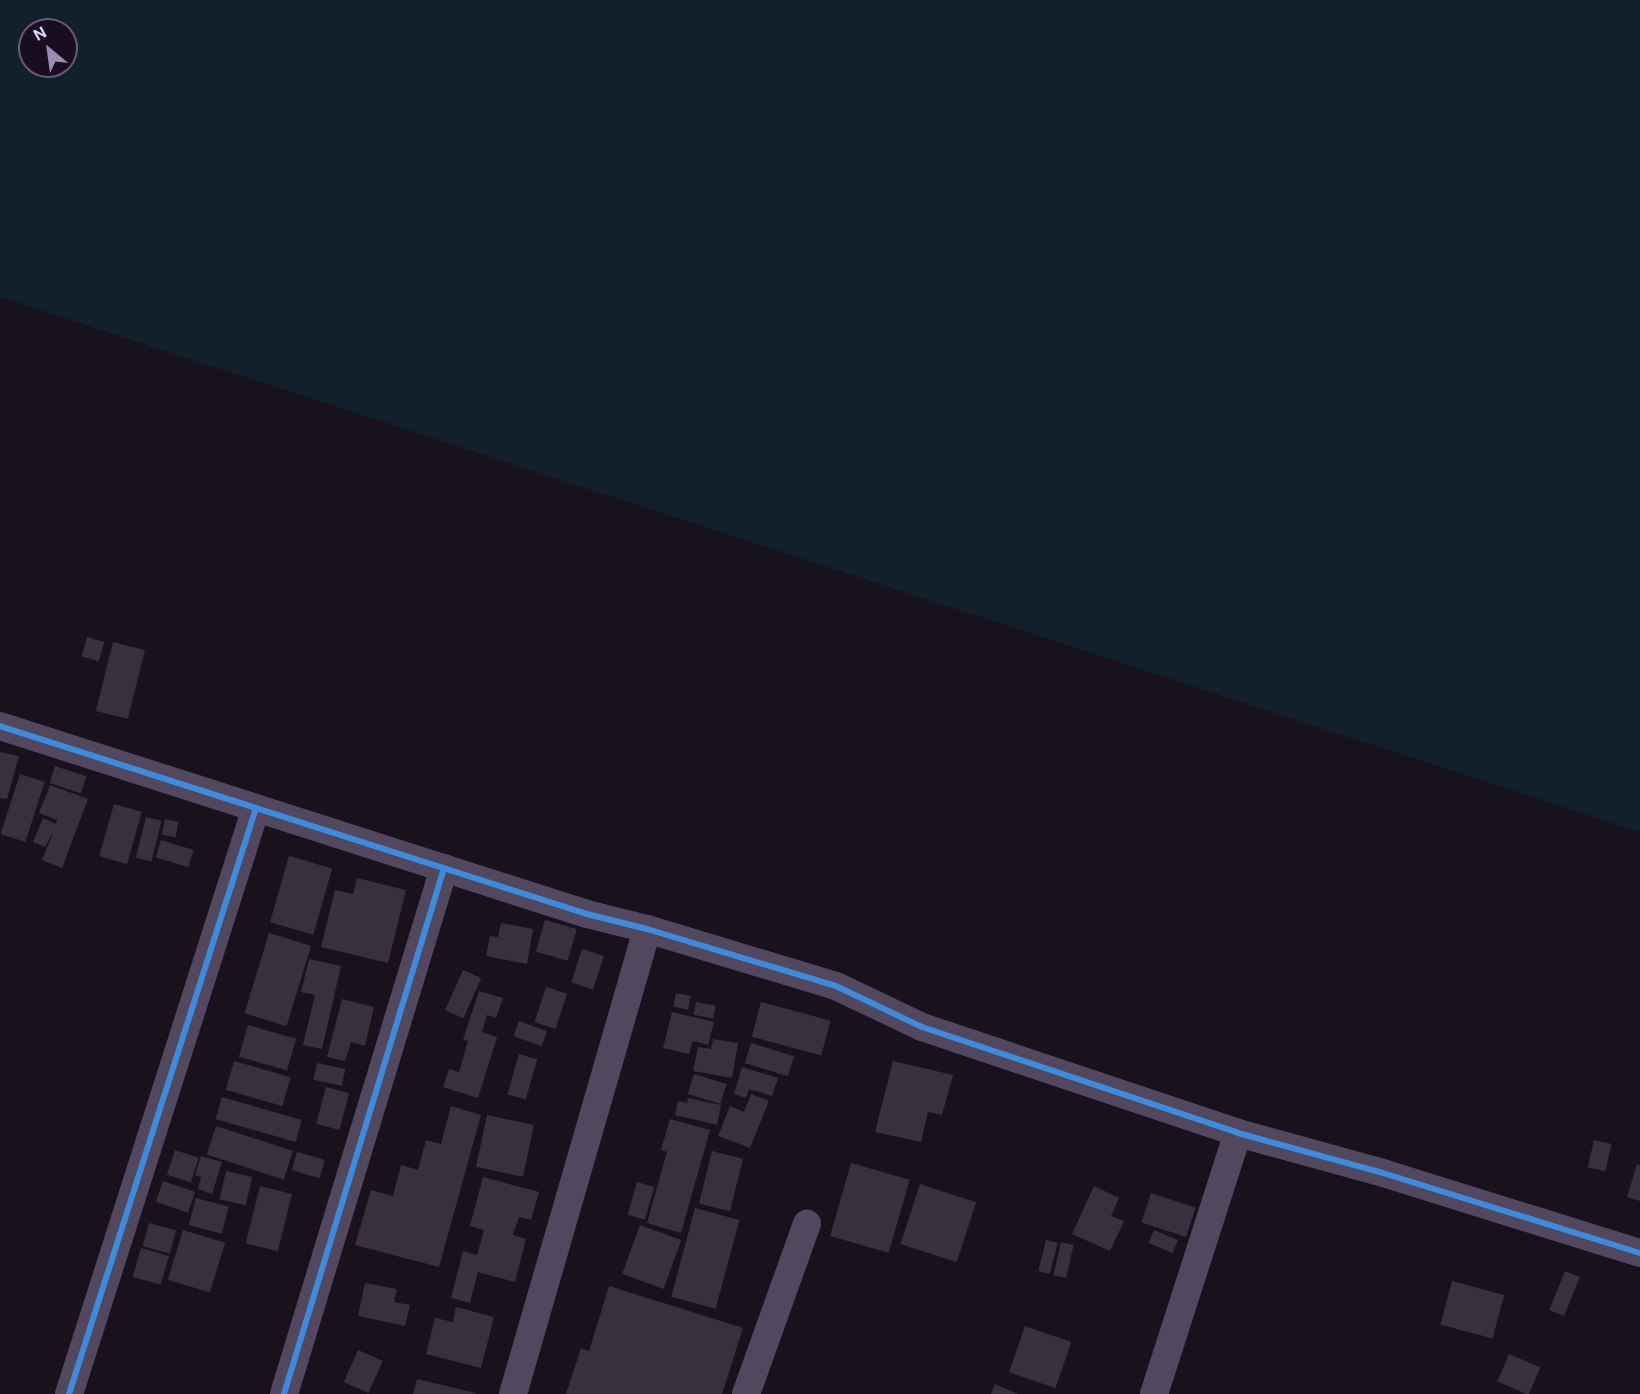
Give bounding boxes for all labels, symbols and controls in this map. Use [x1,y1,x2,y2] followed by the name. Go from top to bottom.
[18,18,78,78] north arrow
[30,22,50,46] text: N

